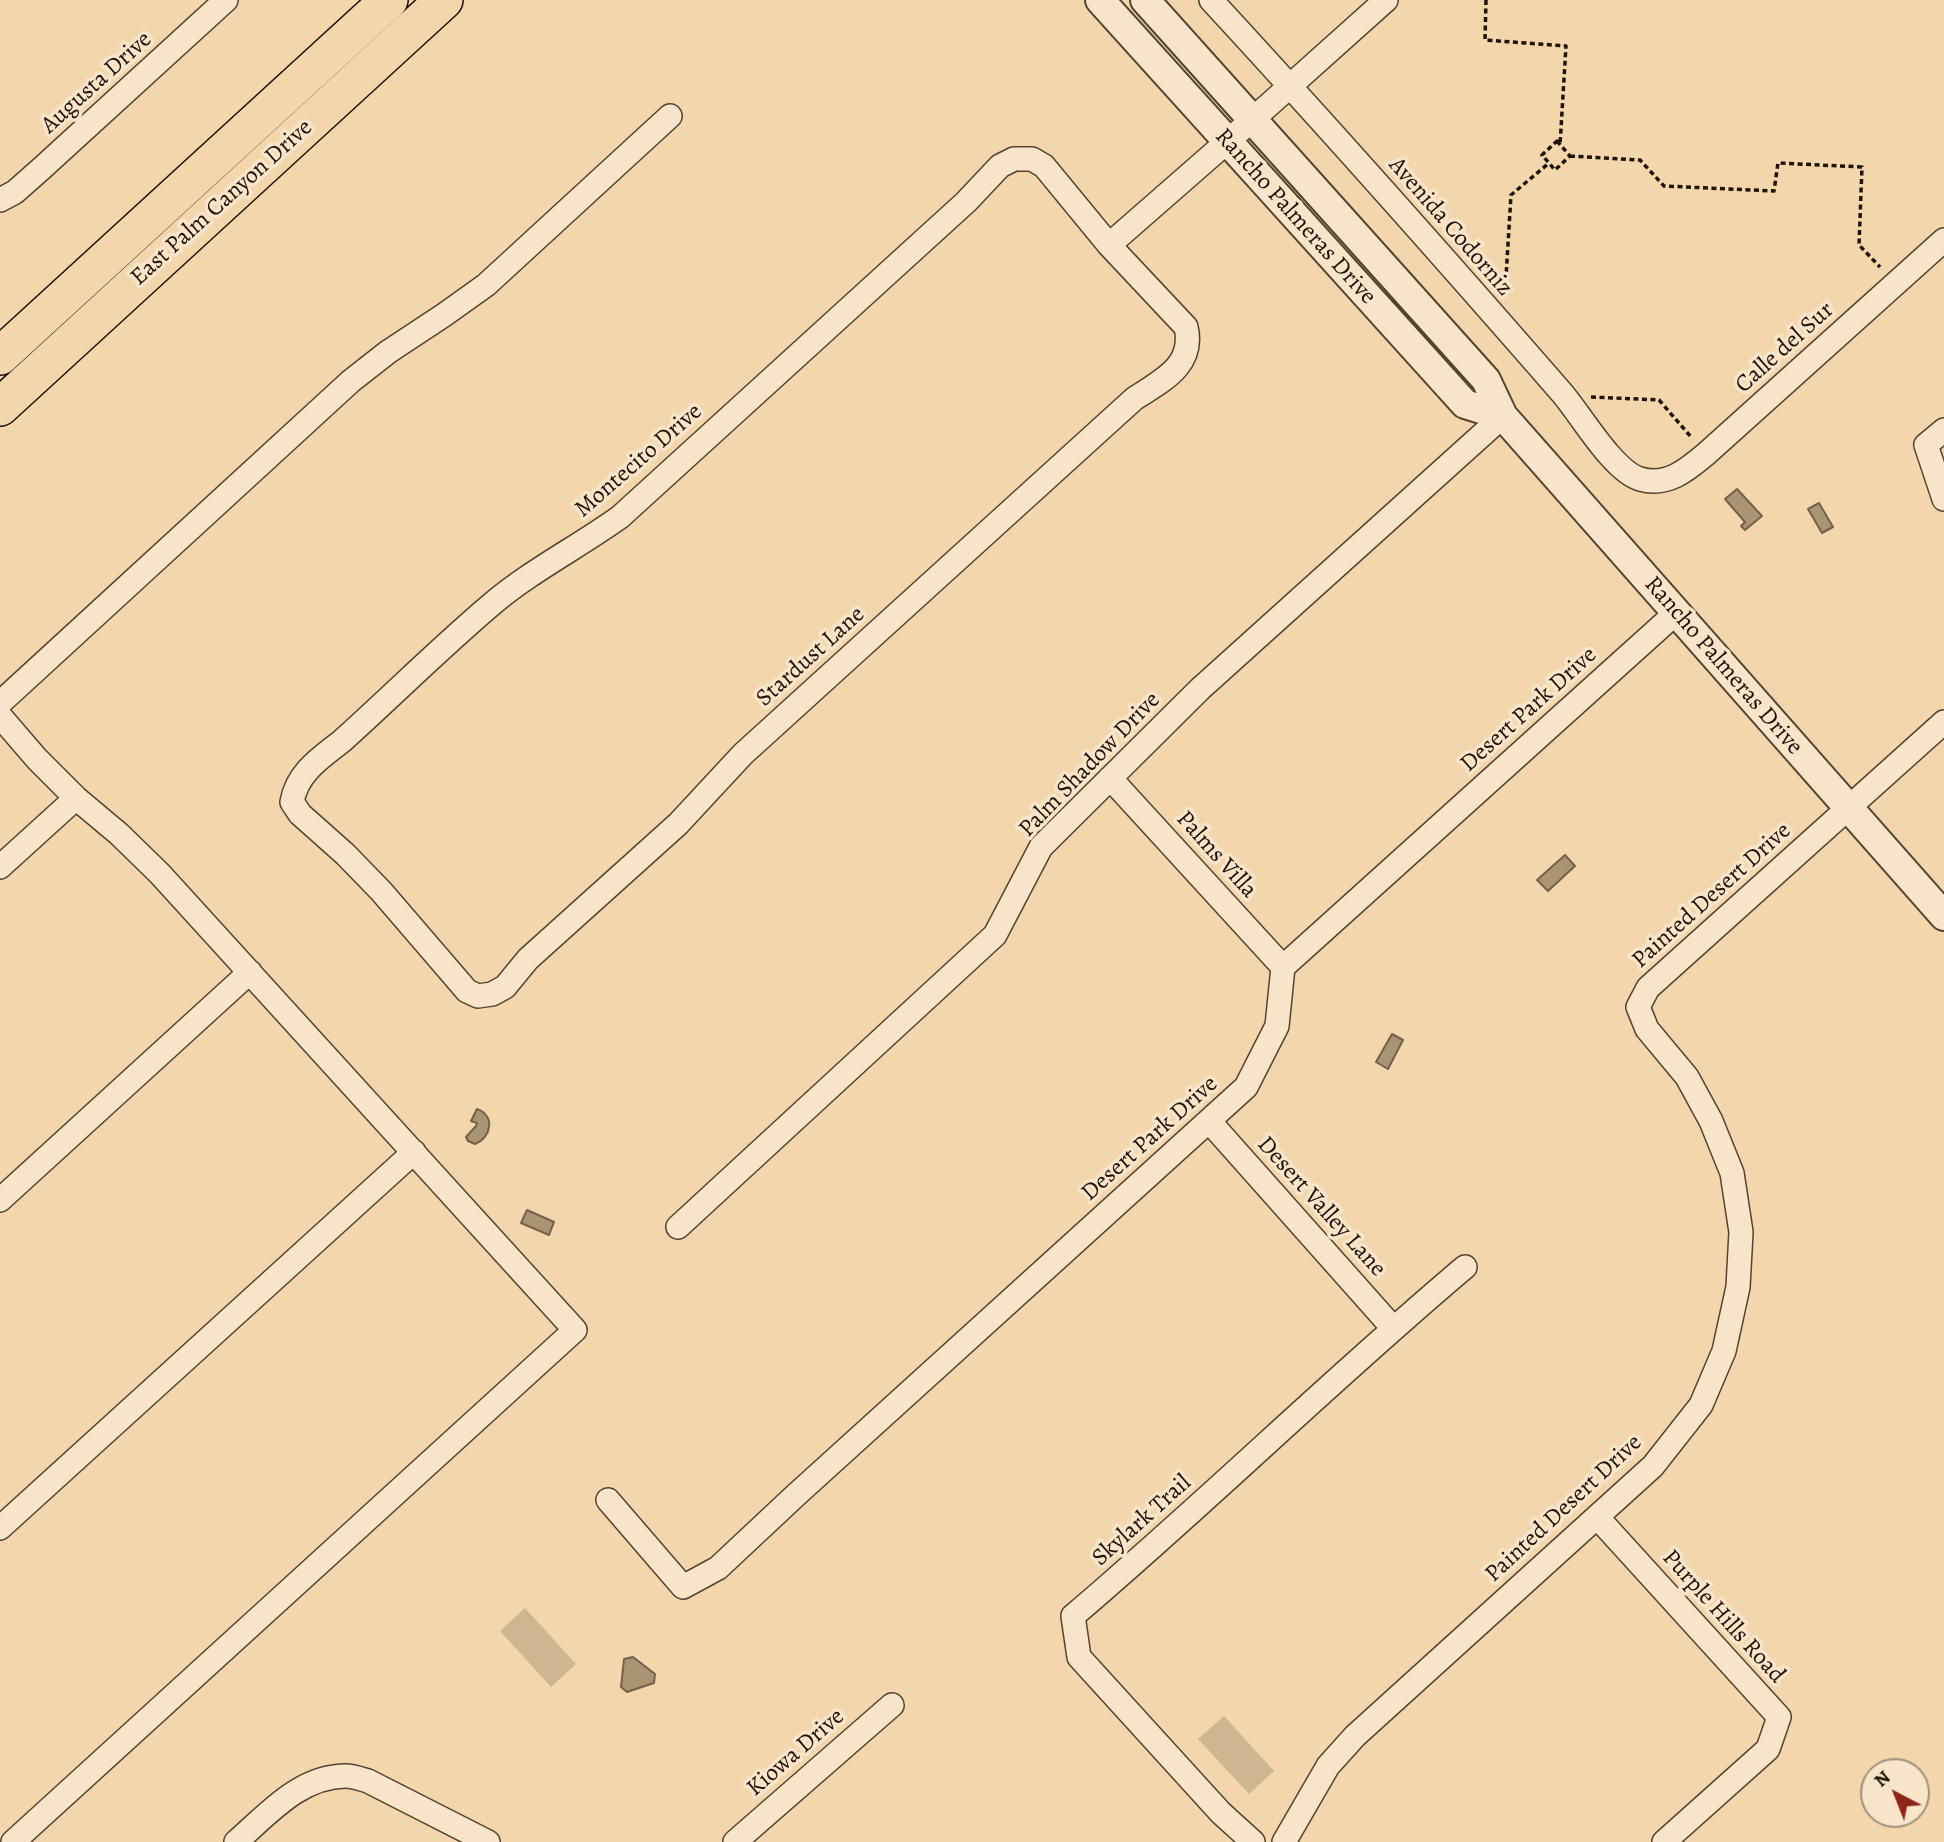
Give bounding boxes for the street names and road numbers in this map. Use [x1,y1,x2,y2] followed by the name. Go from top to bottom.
[36,26,158,140] street label: Augusta Drive
[125,114,319,292] street label: East Palm Canyon Drive
[1208,123,1382,311] street label: Rancho Palmeras Drive
[1382,152,1518,302] street label: Avenida Codorniz
[1730,296,1840,400] street label: Calle del Sur
[570,398,708,524] street label: Montecito Drive
[1638,571,1808,761] street label: Rancho Palmeras Drive
[751,601,871,713] street label: Stardust Lane
[1455,641,1603,779] street label: Desert Park Drive
[1013,686,1167,844] street label: Palm Shadow Drive
[1169,805,1263,905] street label: Palms Villa
[1627,817,1797,975] street label: Painted Desert Drive
[1076,1070,1224,1208] street label: Desert Park Drive
[1250,1131,1392,1283] street label: Desert Valley Lane
[1480,1429,1648,1589] street label: Painted Desert Drive
[1087,1469,1197,1573] street label: Skylark Trail
[1655,1544,1791,1690] street label: Purple Hills Road
[741,1703,851,1803] street label: Kiowa Drive

